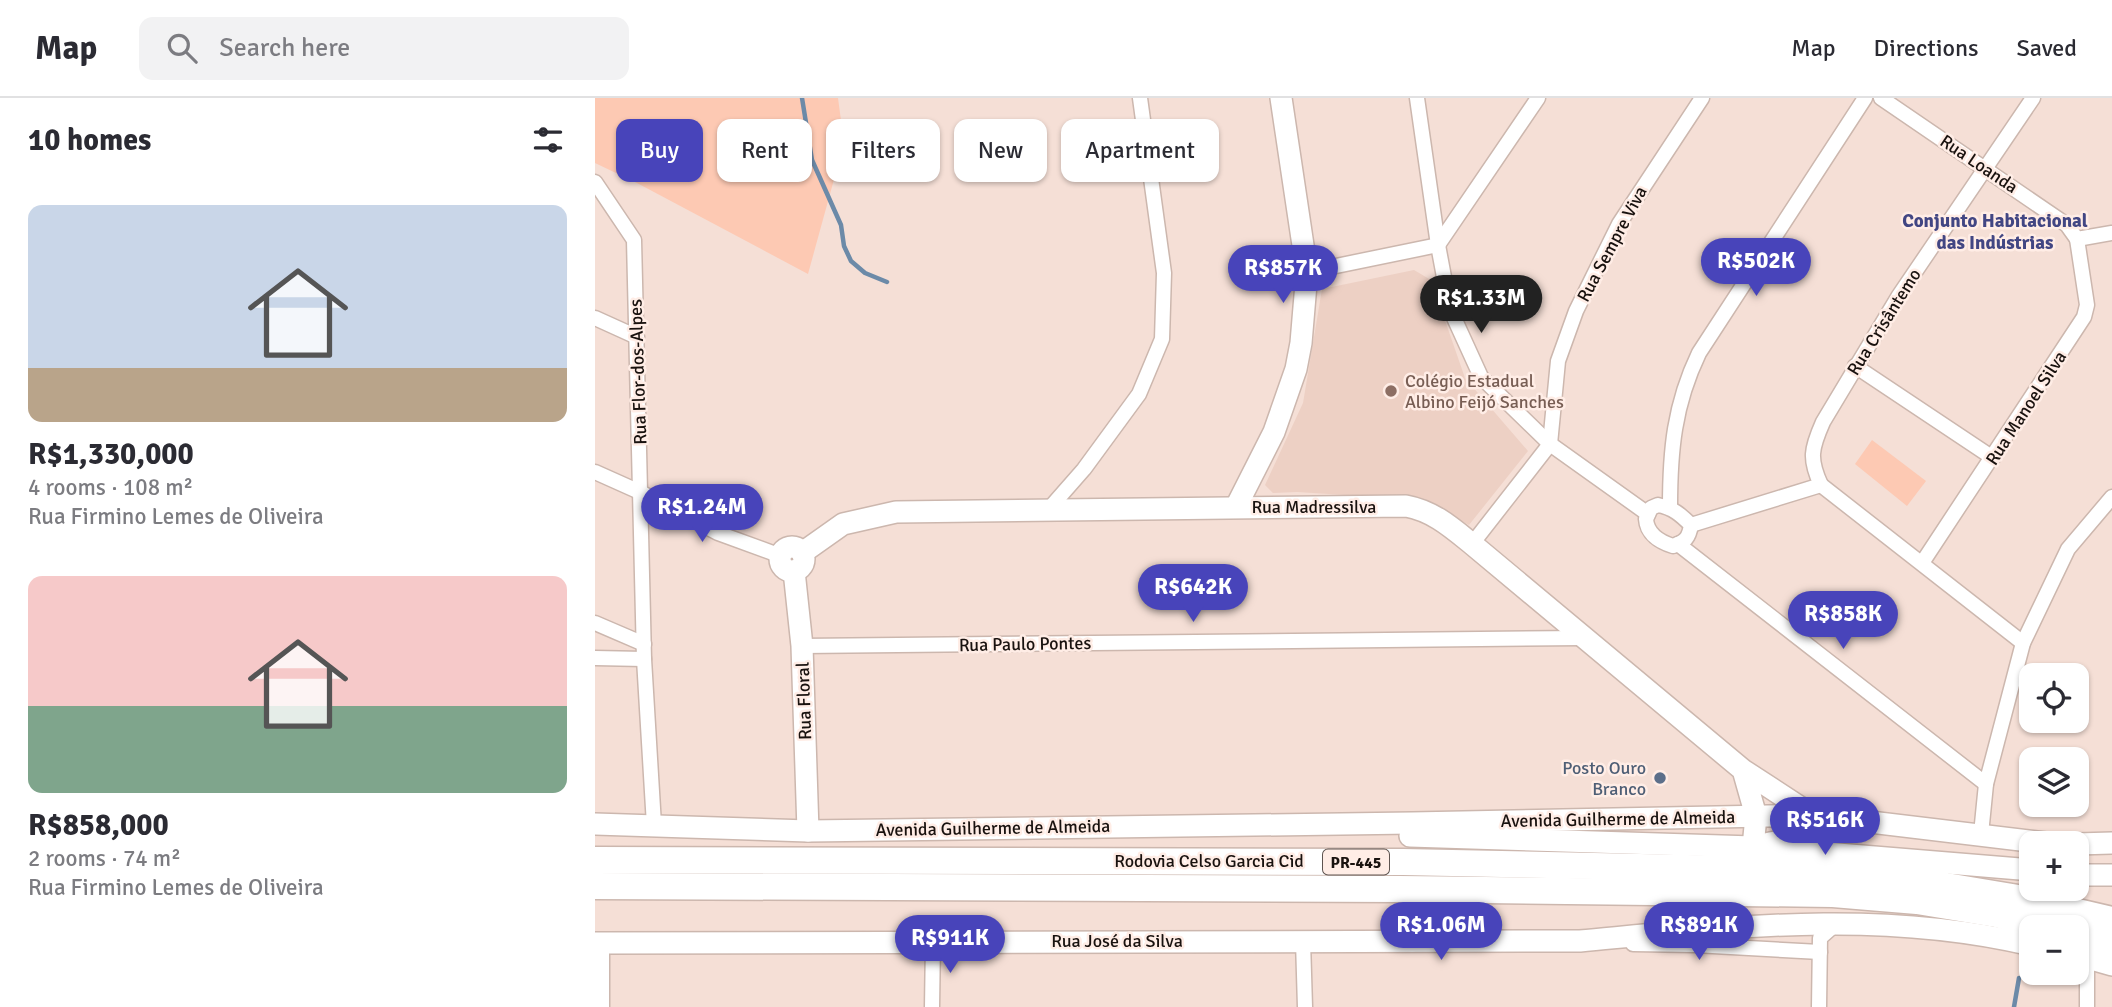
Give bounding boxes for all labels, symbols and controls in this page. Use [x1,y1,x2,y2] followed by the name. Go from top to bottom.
[139,17,629,80] search box
[35,28,97,69] text: Map
[163,29,201,67] icon: search
[219,32,350,64] text: Search here
[1791,33,1836,63] text: Map
[1874,33,1979,63] text: Directions
[2017,33,2077,63] text: Saved
[616,119,703,182] chip: Buy
[717,119,812,182] chip: Rent
[826,119,940,182] chip: Filters
[954,119,1047,182] chip: New
[1061,119,1219,182] chip: Apartment
[529,121,567,159] icon: filters
[28,122,151,159] text: 10 homes
[1936,130,2022,198] street label: Rua Loanda
[1572,182,1652,306] street label: Rua Sempre Viva
[1902,209,2088,255] district label: Conjunto Habitacional das Indústrias
[1699,238,1813,298] pin: R$502K
[1226,246,1340,305] pin: R$857K
[1717,246,1795,275] text: R$502K
[235,250,361,376] icon: home
[1244,253,1322,282] text: R$857K
[1842,265,1926,379] street label: Rua Crisântemo
[1416,275,1546,335] pin: R$1.33M
[1436,283,1526,312] text: R$1.33M
[624,299,652,445] street label: Rua Flor-dos-Alpes
[1981,347,2071,469] street label: Rua Manoel Silva
[1405,370,1564,413] place label: Colégio Estadual Albino Feijó Sanches
[1383,383,1399,399] marker: Colégio Estadual Albino Feijó Sanches
[28,436,194,473] text: R$1,330,000
[28,473,193,502] text: 4 rooms · 108 m²
[637,484,767,544] pin: R$1.24M
[657,492,747,521] text: R$1.24M
[1252,496,1376,518] street label: Rua Madressilva
[28,502,324,531] text: Rua Firmino Lemes de Oliveira
[1136,564,1250,624] pin: R$642K
[1154,572,1232,601] text: R$642K
[1786,592,1900,651] pin: R$858K
[1804,599,1882,628] text: R$858K
[235,621,361,747] icon: home
[959,632,1092,656] street label: Rua Paulo Pontes
[792,662,816,740] street label: Rua Floral
[2019,663,2089,985] map controls
[2019,663,2089,733] button: locate
[2019,747,2089,817] button: layers
[1562,757,1646,800] place label: Posto Ouro Branco
[1652,770,1668,786] marker: Posto Ouro Branco
[1768,798,1882,857] pin: R$516K
[1786,805,1864,834] text: R$516K
[1500,806,1736,832] street label: Avenida Guilherme de Almeida
[28,807,169,844] text: R$858,000
[875,815,1111,841] street label: Avenida Guilherme de Almeida
[2019,831,2089,901] button: +
[28,844,181,873] text: 2 rooms · 74 m²
[1323,849,1389,874] road number: PR-445
[1114,850,1304,872] street label: Rodovia Celso Garcia Cid
[28,873,324,902] text: Rua Firmino Lemes de Oliveira
[1376,902,1506,962] pin: R$1.06M
[1642,902,1756,962] pin: R$891K
[1396,910,1486,939] text: R$1.06M
[1660,910,1738,939] text: R$891K
[2019,915,2089,985] button: −
[893,916,1007,975] pin: R$911K
[911,923,989,952] text: R$911K
[1051,930,1183,952] street label: Rua José da Silva

